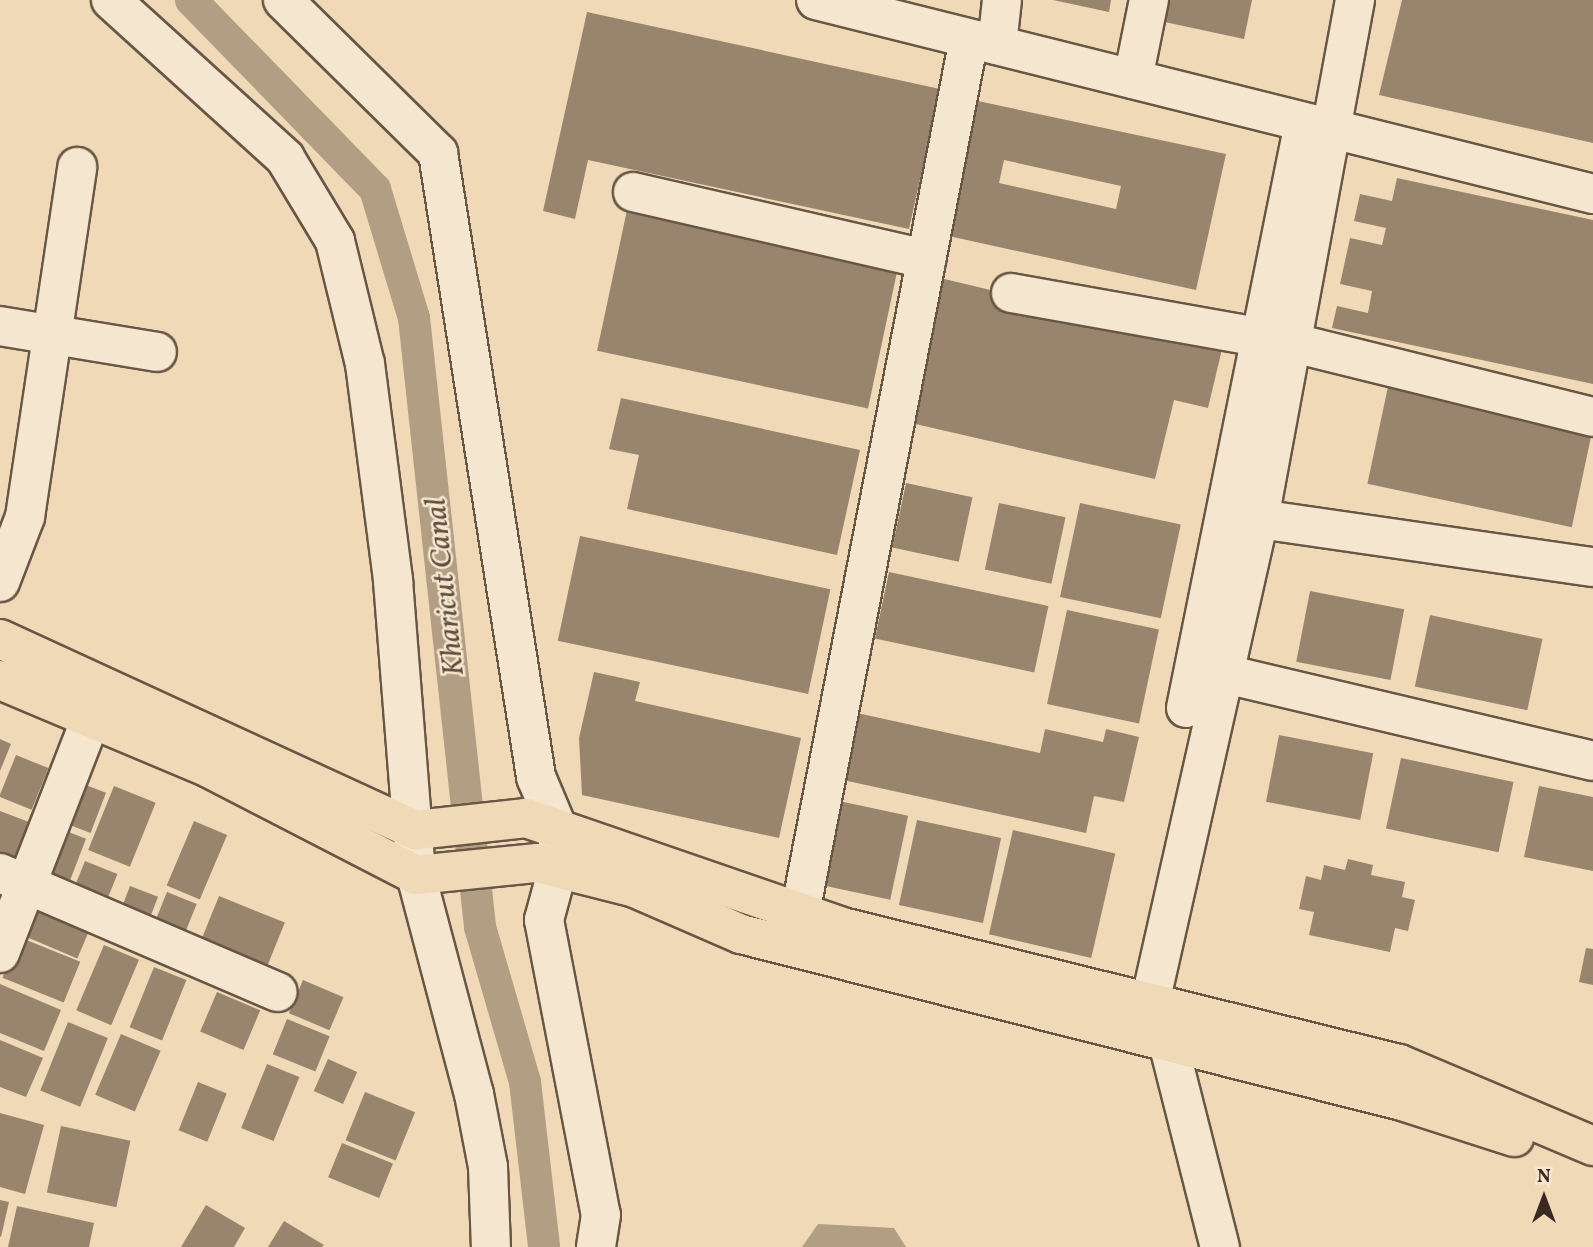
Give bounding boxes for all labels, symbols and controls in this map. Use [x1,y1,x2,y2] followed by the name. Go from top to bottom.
[419,496,473,678] water label: Kharicut Canal
[1509,1163,1579,1233] north arrow
[1537,1164,1551,1190] text: N

